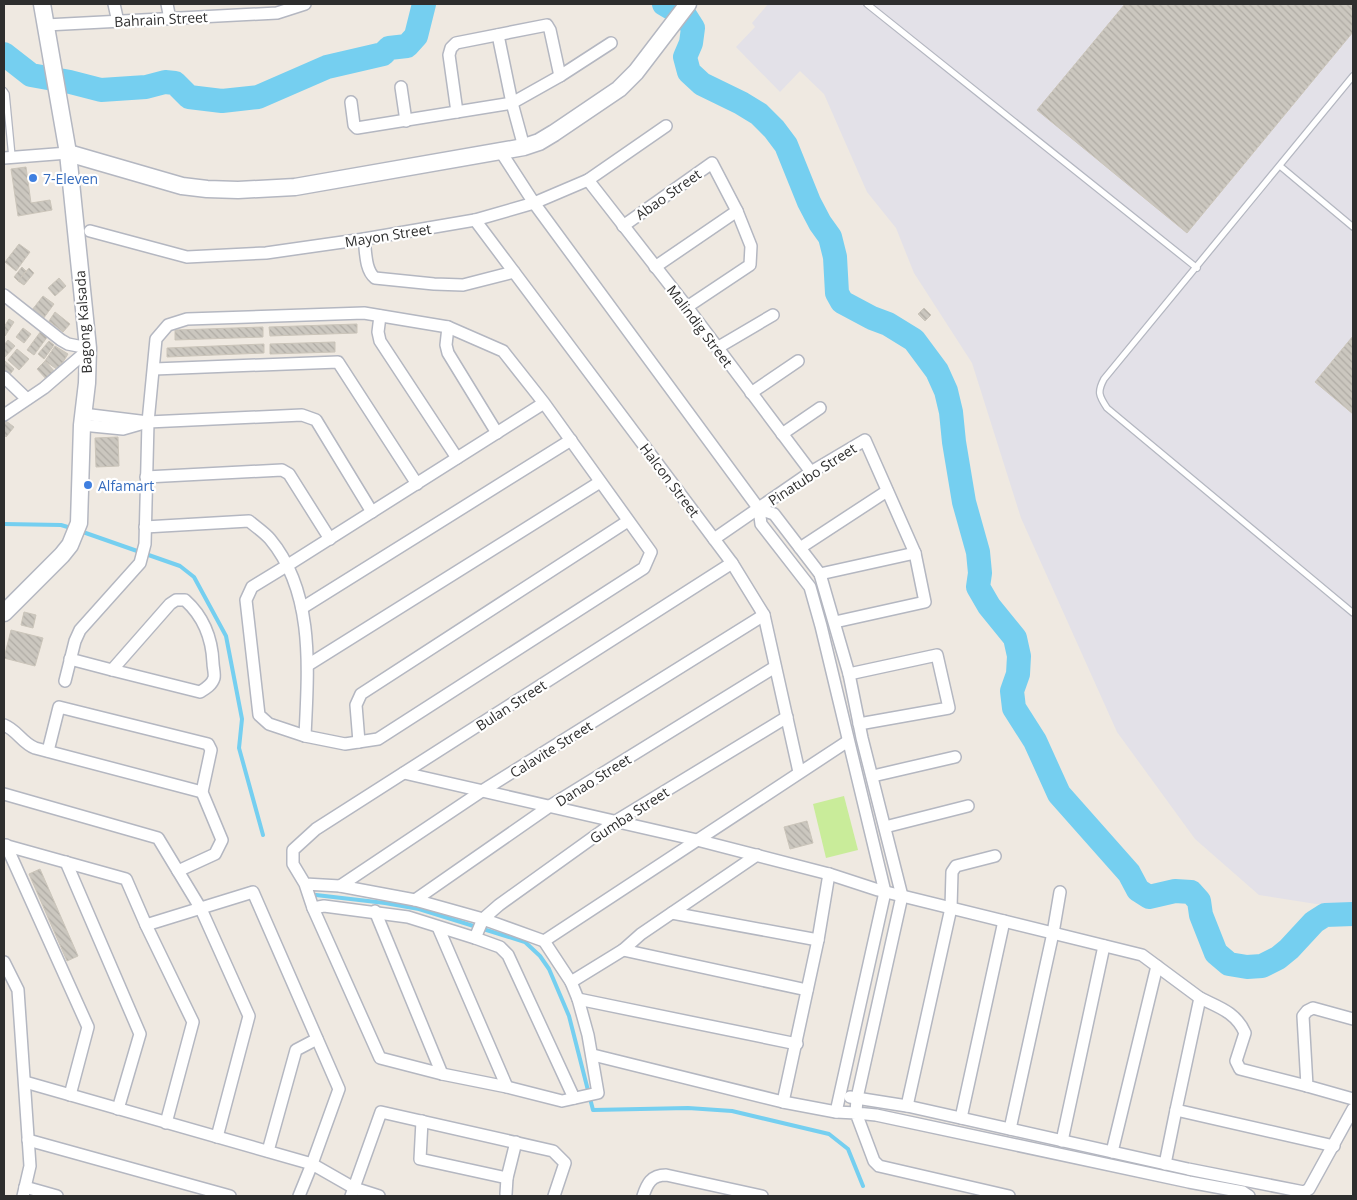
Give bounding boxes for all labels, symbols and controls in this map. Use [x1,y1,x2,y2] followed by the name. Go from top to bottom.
[114,7,208,31] street label: Bahrain Street
[631,164,705,224] street label: Abao Street
[43,169,98,188] place label: 7-Eleven
[27,172,39,184] marker: 7-Eleven
[343,219,433,251] street label: Mayon Street
[70,270,96,374] street label: Bagong Kalsada
[663,281,737,371] street label: Malindig Street
[764,438,860,510] street label: Pinatubo Street
[636,439,704,521] street label: Halcon Street
[98,476,154,495] place label: Alfamart
[82,479,94,491] marker: Alfamart
[472,675,550,735] street label: Bulan Street
[506,716,596,782] street label: Calavite Street
[552,749,634,811] street label: Danao Street
[586,782,672,848] street label: Gumba Street

